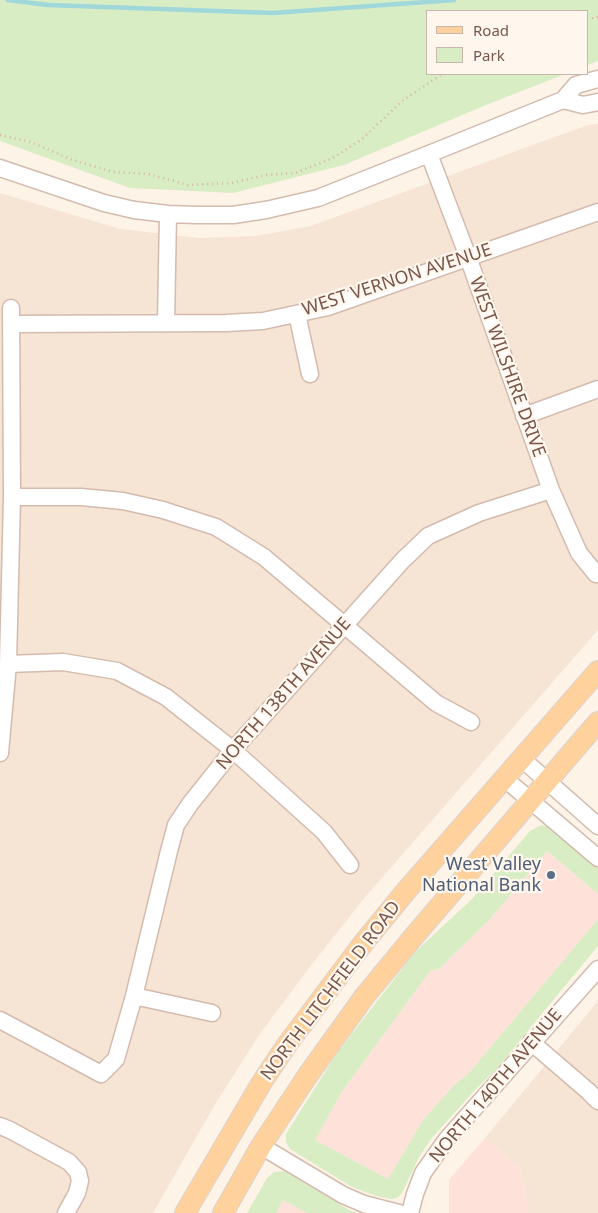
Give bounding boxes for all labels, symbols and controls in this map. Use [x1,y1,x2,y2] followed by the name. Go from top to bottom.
[426,10,588,75] legend
[473,20,509,40] text: Road
[473,45,505,65] text: Park
[300,239,494,321] street label: WEST VERNON AVENUE
[464,274,550,460] street label: WEST WILSHIRE DRIVE
[212,614,356,774] street label: NORTH 138TH AVENUE
[422,854,541,896] place label: West Valley National Bank
[545,869,557,881] marker: West Valley National Bank
[256,897,406,1085] street label: NORTH LITCHFIELD ROAD
[425,1005,567,1167] street label: NORTH 140TH AVENUE

